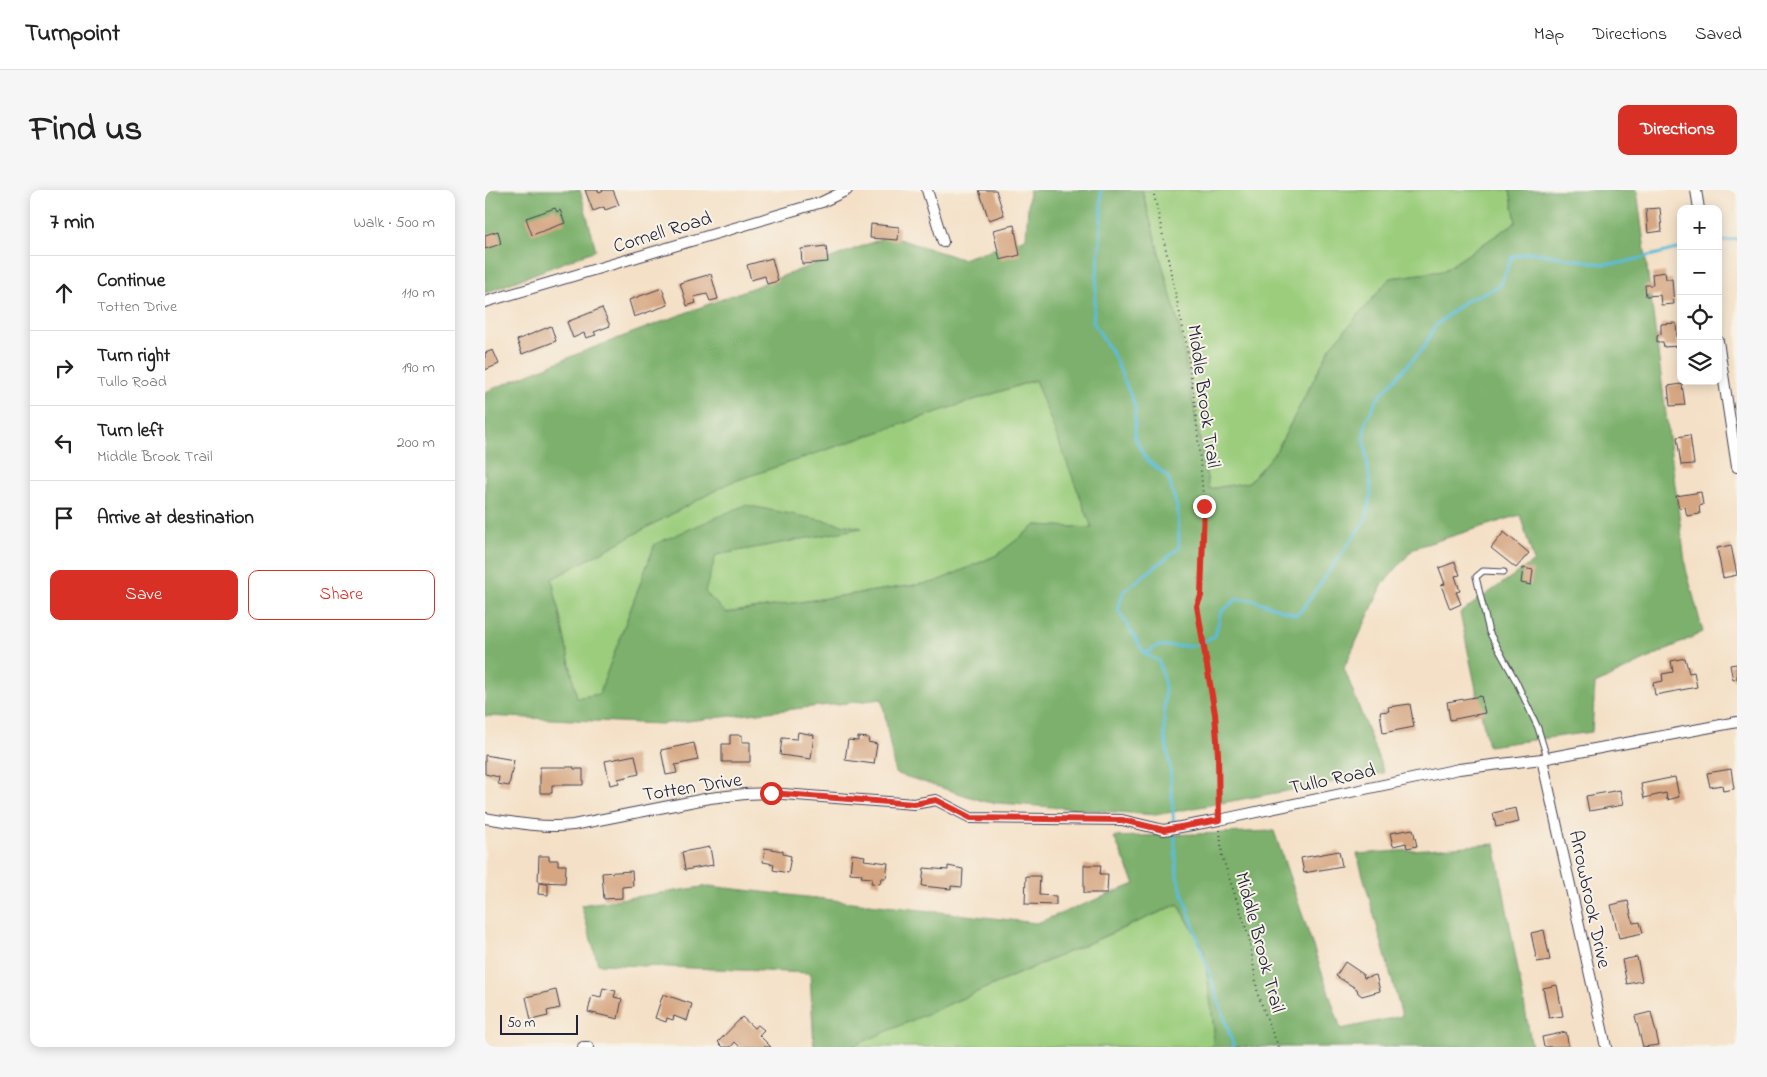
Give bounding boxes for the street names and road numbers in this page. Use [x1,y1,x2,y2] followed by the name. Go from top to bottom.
[610,205,716,262] street label: Cornell Road
[1178,323,1227,470] street label: Middle Brook Trail
[1287,757,1378,804] street label: Tullo Road
[641,766,744,811] street label: Totten Drive
[1560,828,1617,971] street label: Arrowbrook Drive
[1226,869,1291,1016] street label: Middle Brook Trail

